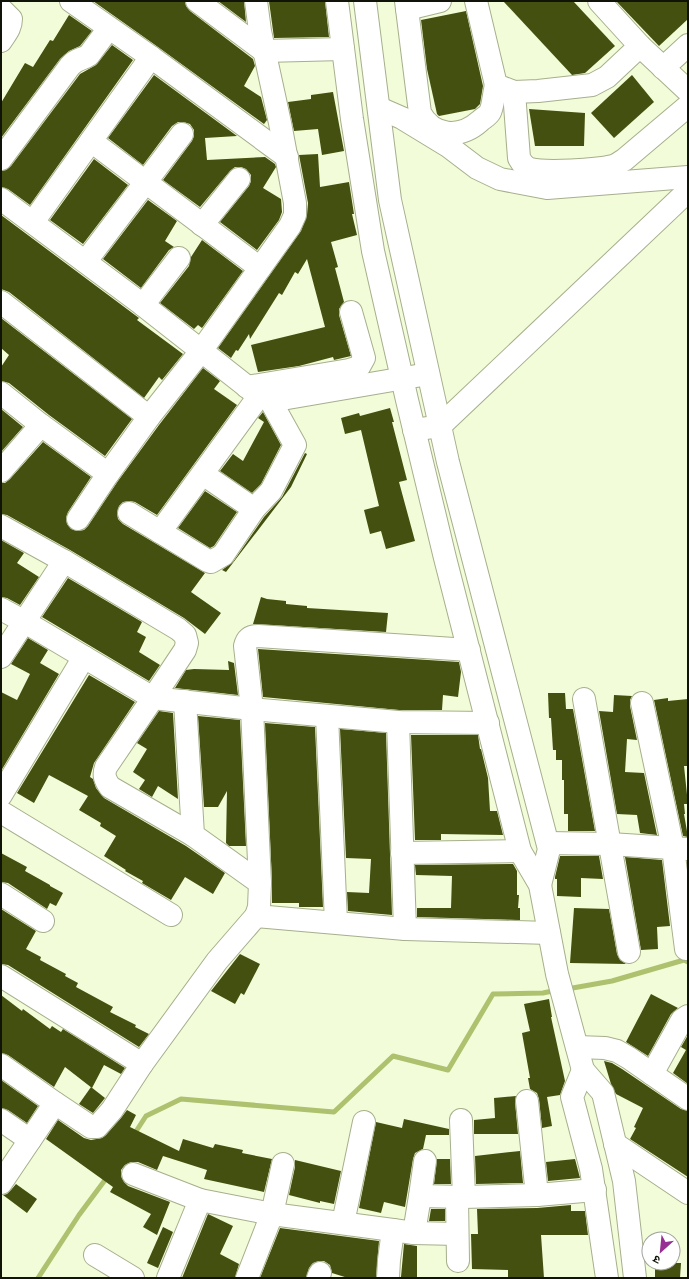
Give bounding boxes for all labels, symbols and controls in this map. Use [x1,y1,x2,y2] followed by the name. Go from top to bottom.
[641,1231,681,1271] north arrow
[650,1252,663,1267] text: उ

